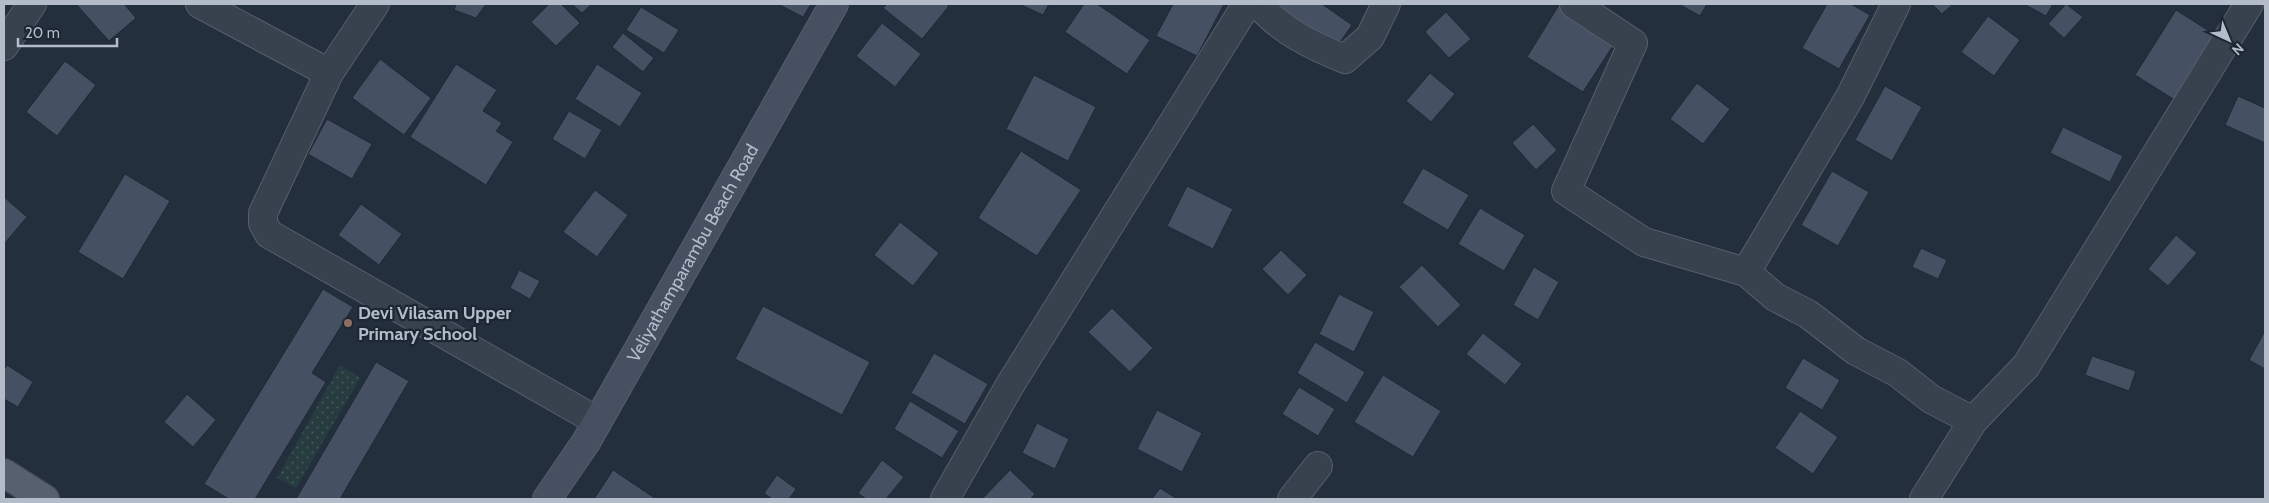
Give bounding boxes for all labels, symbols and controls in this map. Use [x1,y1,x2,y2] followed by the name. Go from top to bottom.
[18,15,116,47] scale bar
[2204,15,2254,65] north arrow
[25,24,60,42] text: 20 m
[2228,39,2248,59] text: N
[623,140,763,366] street label: Veliyathamparambu Beach Road
[358,302,511,345] place label: Devi Vilasam Upper Primary School
[342,317,354,329] marker: Devi Vilasam Upper Primary School

